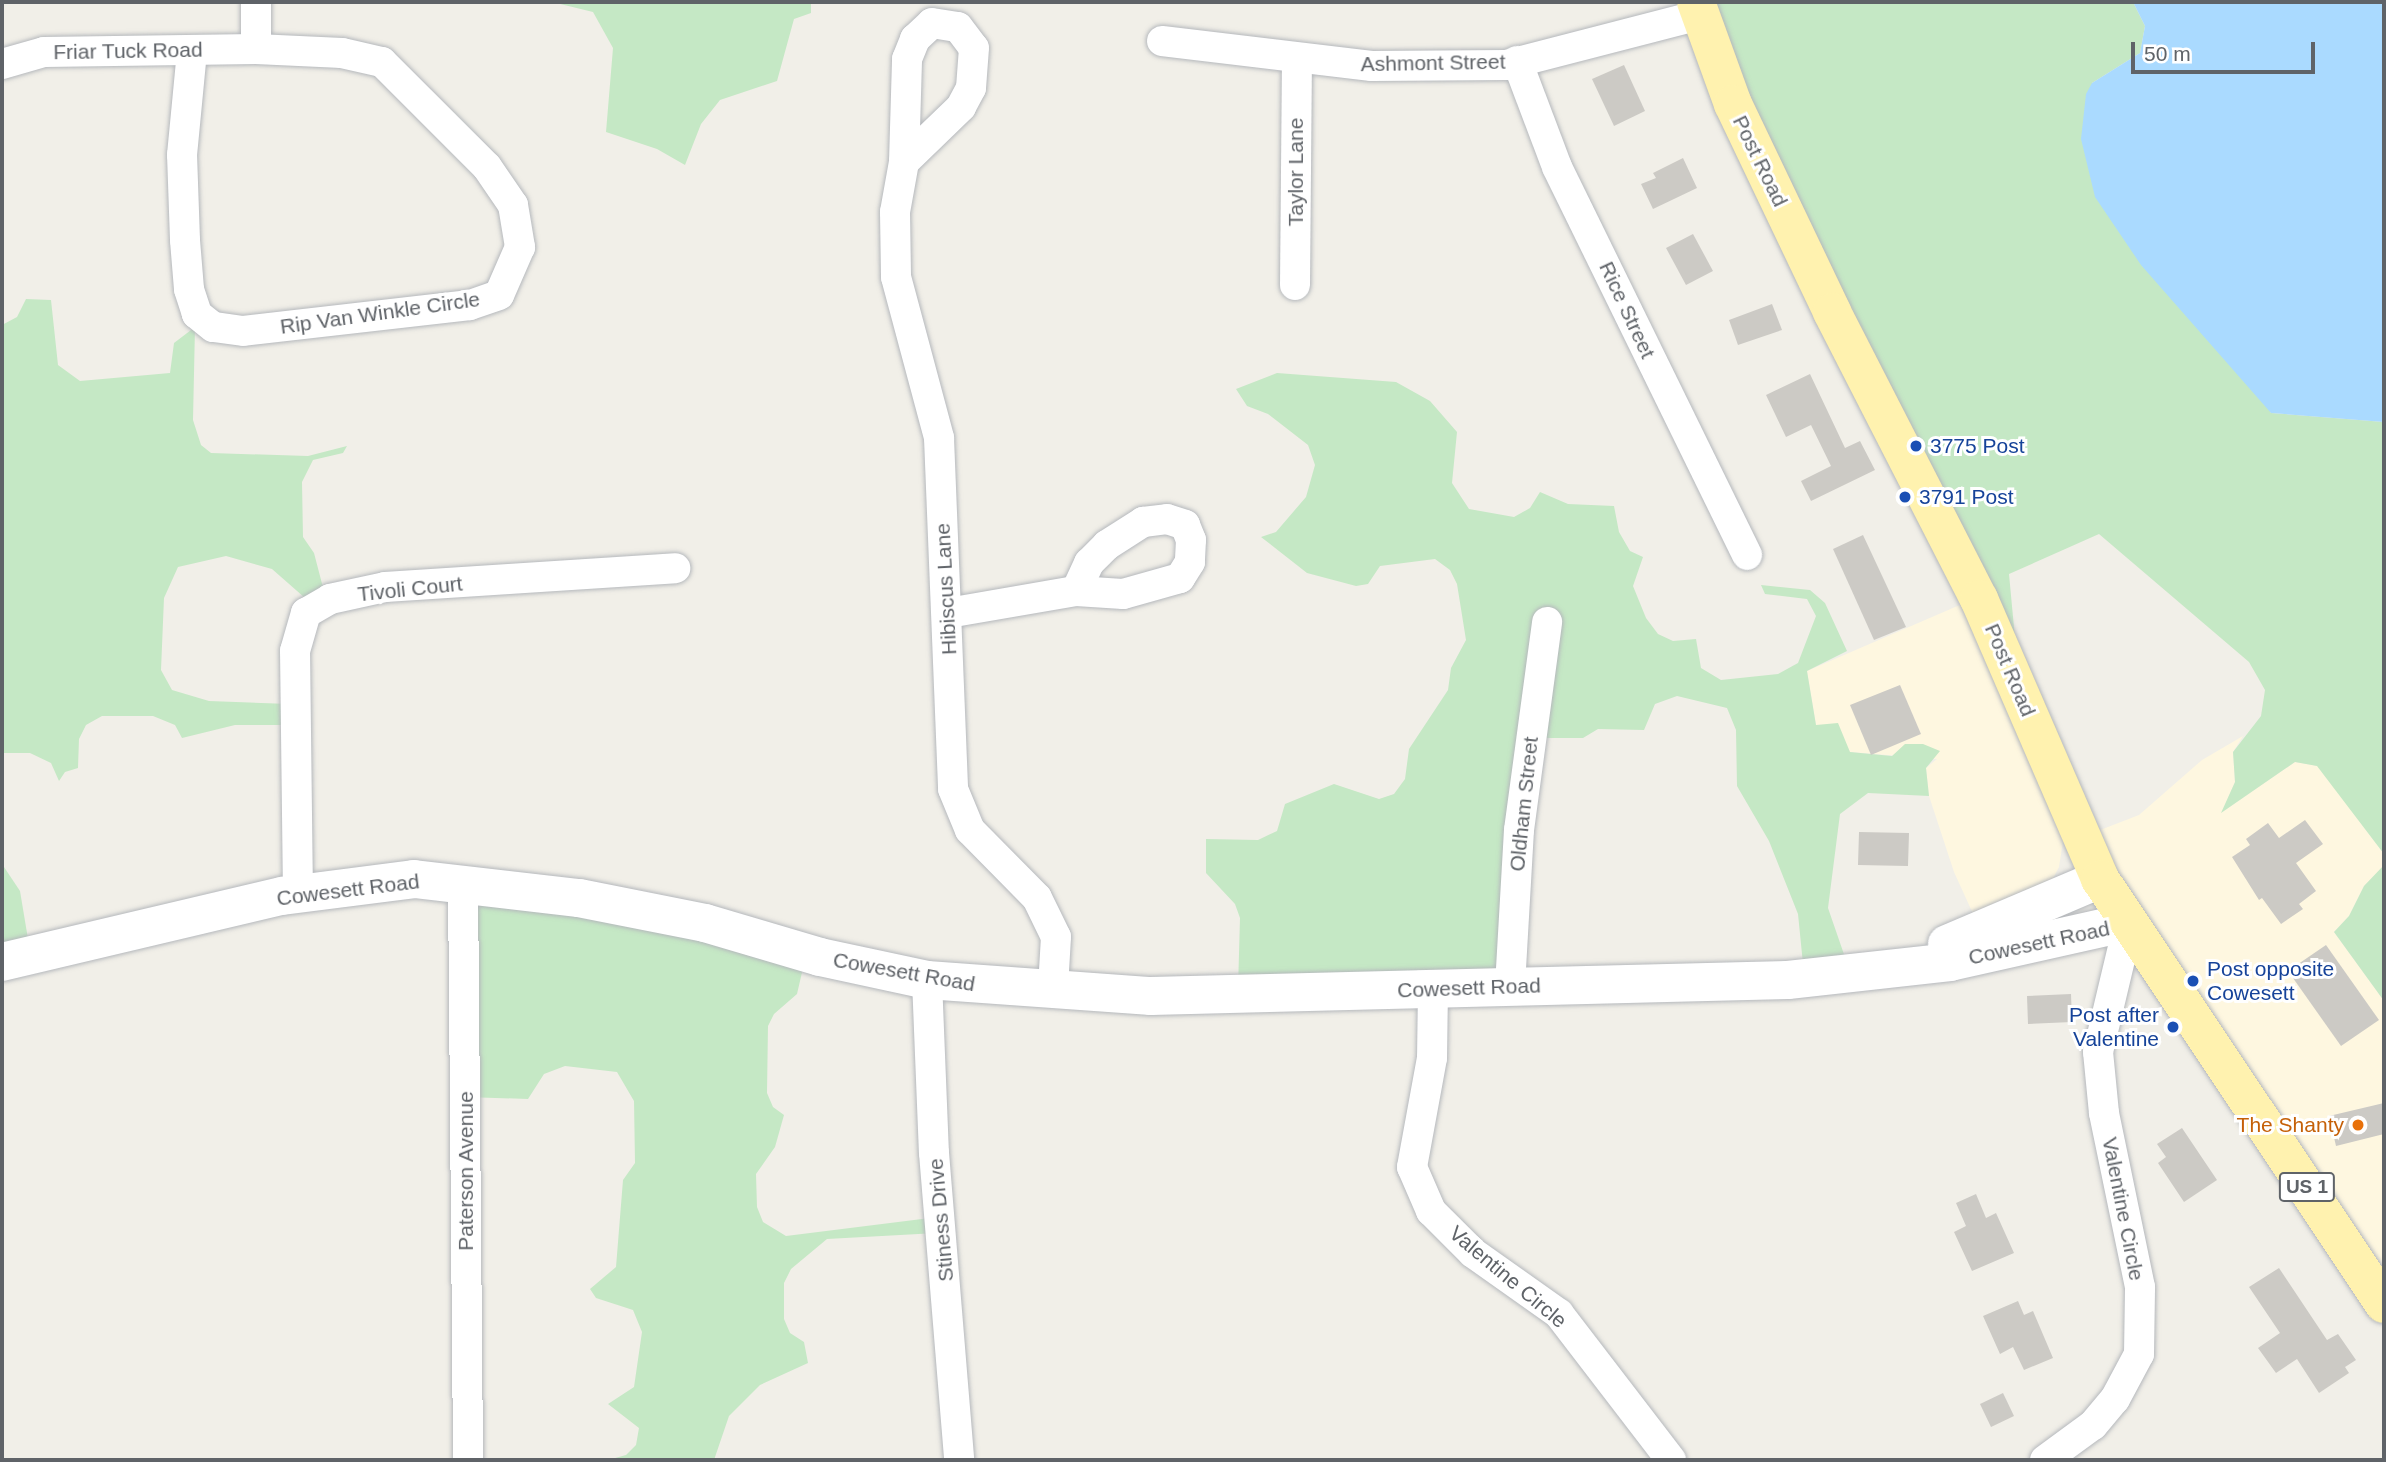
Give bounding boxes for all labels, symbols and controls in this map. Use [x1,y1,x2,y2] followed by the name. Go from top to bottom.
[2134,28,2318,72] scale bar
[53,37,203,65] street label: Friar Tuck Road
[2144,42,2191,65] text: 50 m
[1360,49,1506,77] street label: Ashmont Street
[1727,111,1793,211] street label: Post Road
[1283,118,1309,226] street label: Taylor Lane
[1594,258,1660,362] street label: Rice Street
[278,287,482,339] street label: Rip Van Winkle Circle
[1930,433,2025,459] place label: 3775 Post
[1908,438,1924,454] marker: 3775 Post
[1919,484,2014,510] place label: 3791 Post
[1897,489,1913,505] marker: 3791 Post
[930,522,962,656] street label: Hibiscus Lane
[356,571,464,607] street label: Tivoli Court
[1979,620,2041,720] street label: Post Road
[1504,735,1544,873] street label: Oldham Street
[275,869,421,911] street label: Cowesett Road
[1966,916,2112,970] street label: Cowesett Road
[831,947,977,997] street label: Cowesett Road
[2207,956,2334,1006] place label: Post opposite Cowesett
[1397,973,1541,1003] street label: Cowesett Road
[2185,973,2201,989] marker: Post opposite Cowesett
[2069,1002,2159,1052] place label: Post after Valentine
[2165,1019,2181,1035] marker: Post after Valentine
[453,1091,479,1251] street label: Paterson Avenue
[2237,1112,2344,1138] place label: The Shanty
[2350,1117,2366,1133] marker: The Shanty
[2097,1135,2149,1283] street label: Valentine Circle
[923,1157,959,1283] street label: Stiness Drive
[2277,1172,2337,1203] road number: US 1
[1444,1221,1572,1333] street label: Valentine Circle

